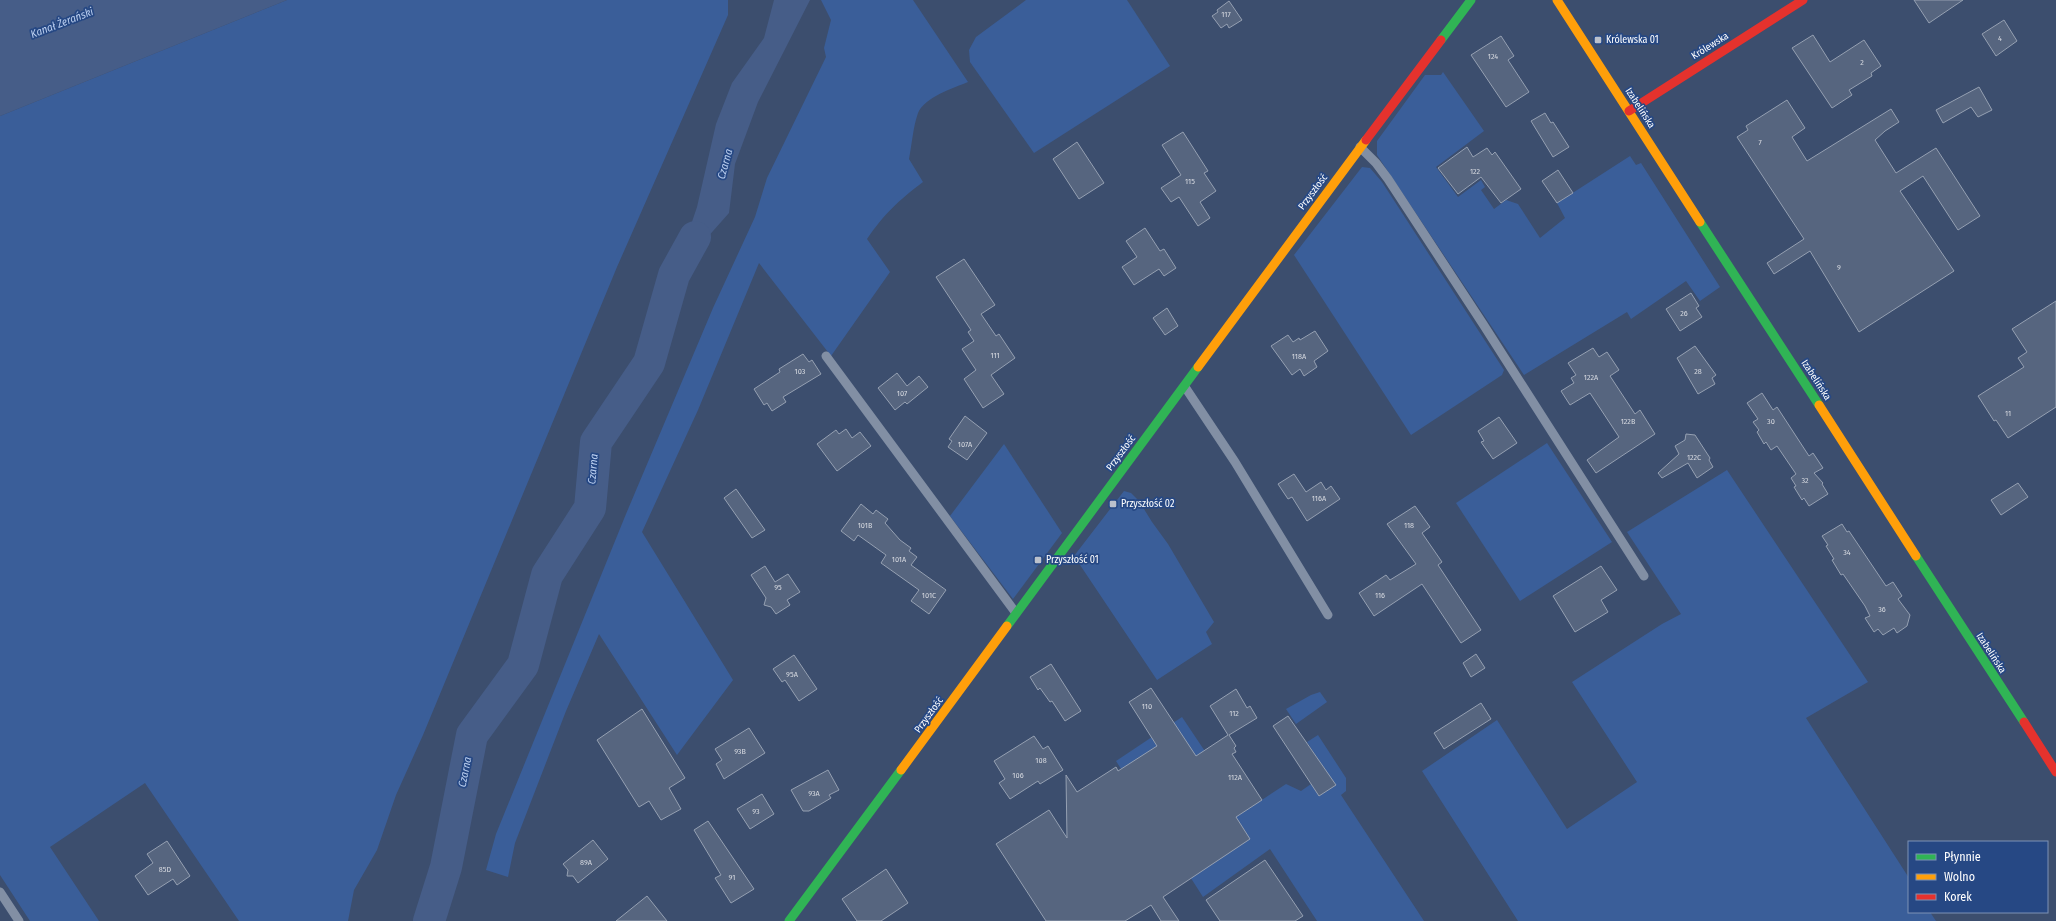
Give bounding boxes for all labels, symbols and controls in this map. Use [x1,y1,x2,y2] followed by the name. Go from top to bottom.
[28,4,95,41] water label: Kanał Żerański
[1221,10,1231,19] house number: 117
[1689,30,1731,62] street label: Królewska
[1606,34,1659,46] place label: Królewska 01
[1998,34,2002,43] house number: 4
[1593,35,1603,45] marker: Królewska 01
[1488,52,1498,61] house number: 124
[1860,58,1864,67] house number: 2
[1623,85,1658,131] street label: Izabelińska
[1758,138,1762,147] house number: 7
[715,147,735,181] water label: Czarna
[1470,167,1481,176] house number: 122
[1296,171,1331,212] street label: Przyszłość
[1185,177,1195,186] house number: 115
[1837,263,1841,272] house number: 9
[1680,309,1688,318] house number: 26
[990,351,1000,360] house number: 111
[1292,352,1307,361] house number: 118A
[1799,357,1834,403] street label: Izabelińska
[795,367,806,376] house number: 103
[1694,367,1702,376] house number: 28
[1584,373,1599,382] house number: 122A
[897,389,908,398] house number: 107
[2005,409,2011,418] house number: 11
[1621,417,1636,426] house number: 122B
[1767,417,1775,426] house number: 30
[1104,432,1139,473] street label: Przyszłość
[958,440,973,449] house number: 107A
[585,453,601,485] water label: Czarna
[1687,453,1701,462] house number: 122C
[1801,476,1809,485] house number: 32
[1312,494,1327,503] house number: 116A
[1121,498,1175,510] place label: Przyszłość 02
[1108,499,1118,509] marker: Przyszłość 02
[858,521,873,530] house number: 101B
[1404,521,1414,530] house number: 118
[1843,548,1851,557] house number: 34
[1046,554,1099,566] place label: Przyszłość 01
[892,555,907,564] house number: 101A
[1033,555,1043,565] marker: Przyszłość 01
[774,583,782,592] house number: 95
[922,591,936,600] house number: 101C
[1375,591,1385,600] house number: 116
[1878,605,1886,614] house number: 36
[1974,630,2009,676] street label: Izabelińska
[786,670,799,679] house number: 95A
[912,694,946,735] street label: Przyszłość
[1142,702,1152,711] house number: 110
[1229,709,1239,718] house number: 112
[734,747,746,756] house number: 93B
[456,755,474,788] water label: Czarna
[1035,756,1047,765] house number: 108
[1012,771,1024,780] house number: 106
[1228,773,1243,782] house number: 112A
[808,789,821,798] house number: 93A
[752,807,760,816] house number: 93
[1908,841,2048,913] legend
[1944,850,1981,864] text: Płynnie
[580,858,593,867] house number: 89A
[159,865,172,874] house number: 85D
[1944,870,1975,884] text: Wolno
[729,873,735,882] house number: 91
[1944,890,1972,904] text: Korek

